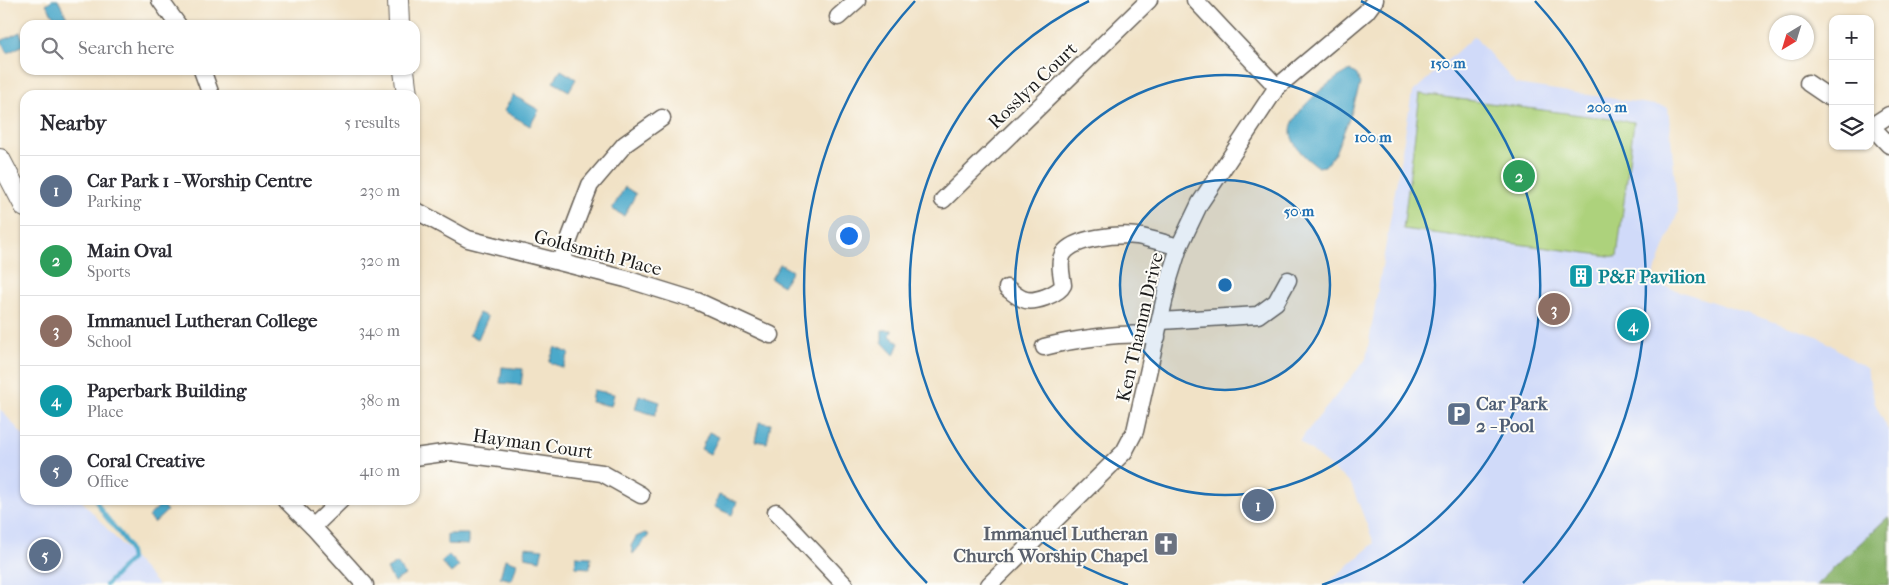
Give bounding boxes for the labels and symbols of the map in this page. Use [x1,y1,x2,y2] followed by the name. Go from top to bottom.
[1769,15,1814,60] north arrow
[984,38,1082,134] street label: Rosslyn Court
[1430,54,1466,72] text: 150 m
[1587,98,1627,116] text: 200 m
[1354,128,1392,146] text: 100 m
[1503,157,1535,195] pin: 2
[1284,202,1315,220] text: 50 m
[836,223,862,249] your location
[531,225,664,281] street label: Goldsmith Place
[1112,250,1168,404] street label: Ken Thamm Drive
[1568,263,1594,289] building icon: P&F Pavilion
[1598,266,1706,288] place label: P&F Pavilion
[1216,276,1234,294] centre of rings
[1538,290,1570,328] pin: 3
[1617,306,1649,344] pin: 4
[1476,393,1549,437] place label: Car Park 2 - Pool
[1446,401,1472,427] parking icon: Car Park 2 - Pool
[471,425,595,463] street label: Hayman Court
[1242,486,1274,524] pin: 1
[953,523,1149,567] place label: Immanuel Lutheran Church Worship Chapel
[1153,531,1179,557] church icon: Immanuel Lutheran Church Worship Chapel
[29,536,61,574] pin: 5

